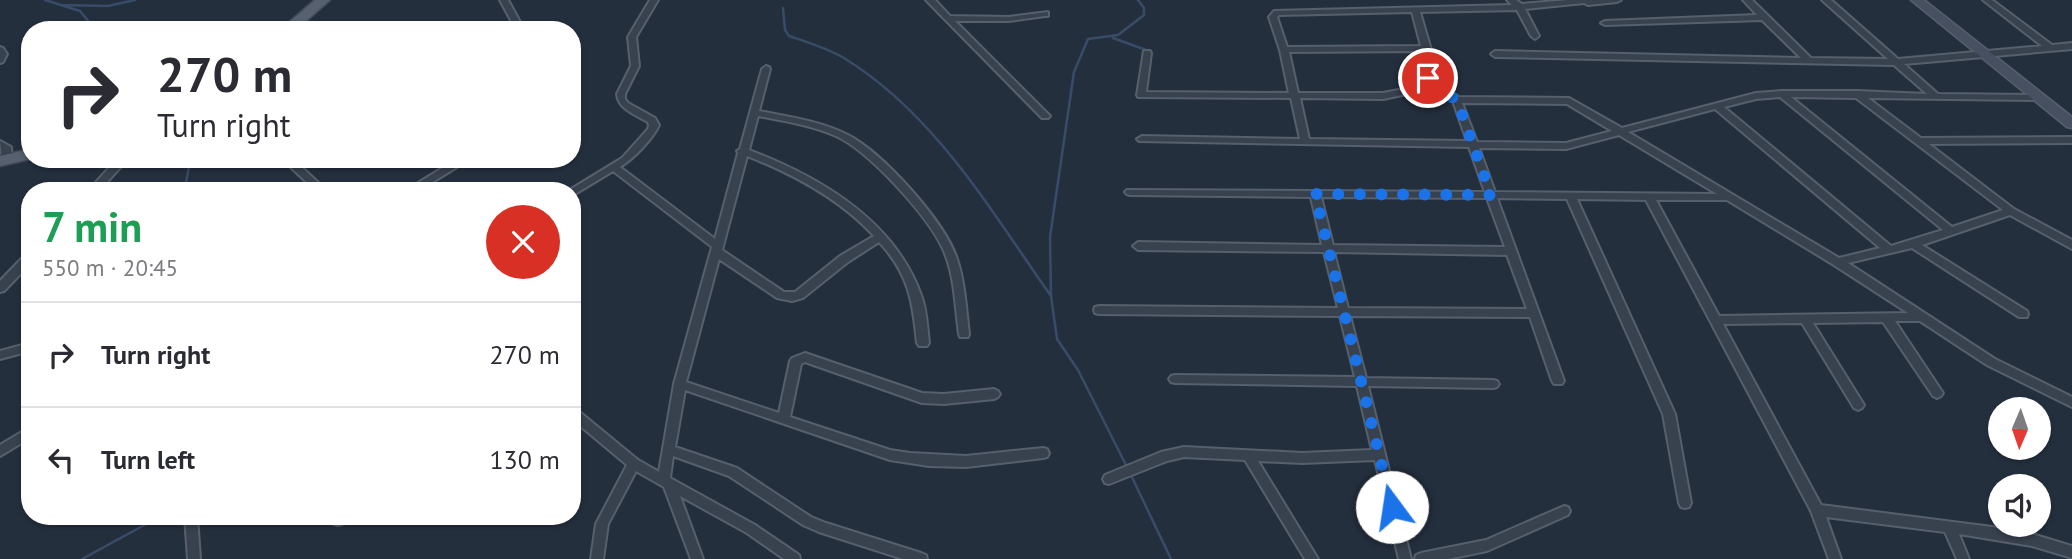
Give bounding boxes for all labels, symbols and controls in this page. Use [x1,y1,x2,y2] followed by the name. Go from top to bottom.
[157,42,292,106] text: 270 m
[1398,48,1458,108] pin
[42,49,133,140] icon: right
[1409,59,1447,97] icon: arrive
[157,104,291,146] text: Turn right
[42,199,142,254] text: 7 min
[486,205,560,279] button: close
[42,253,178,282] text: 550 m · 20:45
[42,336,80,374] icon: right
[101,338,210,371] text: Turn right
[489,338,560,371] text: 270 m
[1988,397,2051,460] north arrow
[1988,397,2051,537] map controls
[42,441,80,479] icon: left
[101,443,195,476] text: Turn left
[489,443,560,476] text: 130 m
[1355,470,1429,544] position arrow
[1988,474,2051,537] button: sound

